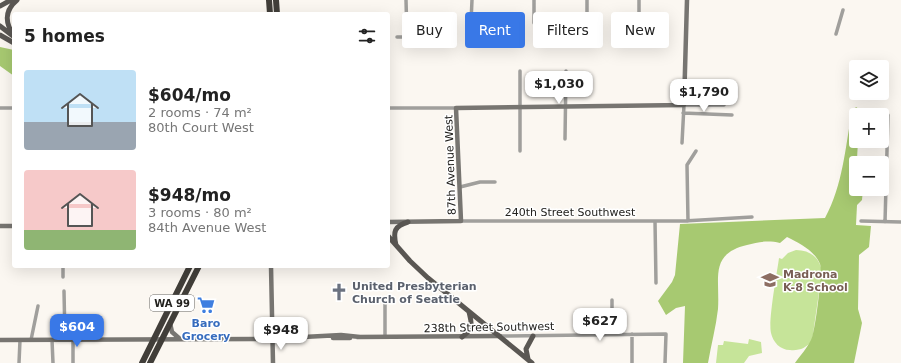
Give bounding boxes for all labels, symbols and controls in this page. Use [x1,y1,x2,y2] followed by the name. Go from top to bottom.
[402,12,457,48] chip: Buy
[465,12,525,48] chip: Rent
[533,12,603,48] chip: Filters
[611,12,669,48] chip: New
[356,25,378,47] icon: filters
[24,26,105,46] text: 5 homes
[849,60,889,196] map controls
[849,60,889,100] button: layers
[526,71,592,105] pin: $1,030
[534,76,584,91] text: $1,030
[671,79,737,113] pin: $1,790
[679,84,729,99] text: $1,790
[148,85,231,105] text: $604/mo
[56,86,104,134] icon: home
[148,105,252,120] text: 2 rooms · 74 m²
[849,108,889,148] button: +
[442,114,459,215] street label: 87th Avenue West
[148,120,254,135] text: 80th Court West
[849,156,889,196] button: −
[148,185,231,205] text: $948/mo
[56,186,104,234] icon: home
[148,205,252,220] text: 3 rooms · 80 m²
[505,206,636,219] street label: 240th Street Southwest
[148,220,266,235] text: 84th Avenue West
[783,268,848,294] place label: Madrona K-8 School
[760,270,780,290] school or university icon: Madrona K-8 School
[352,280,477,306] place label: United Presbyterian Church of Seattle
[329,282,349,302] church icon: United Presbyterian Church of Seattle
[150,295,194,311] road number: WA 99
[196,295,216,315] supermarket icon: Baro Grocery
[576,308,624,342] pin: $627
[582,313,618,328] text: $627
[53,314,101,348] pin: $604
[182,317,230,343] place label: Baro Grocery
[257,317,305,351] pin: $948
[59,319,95,334] text: $604
[424,320,555,335] street label: 238th Street Southwest
[263,322,299,337] text: $948

